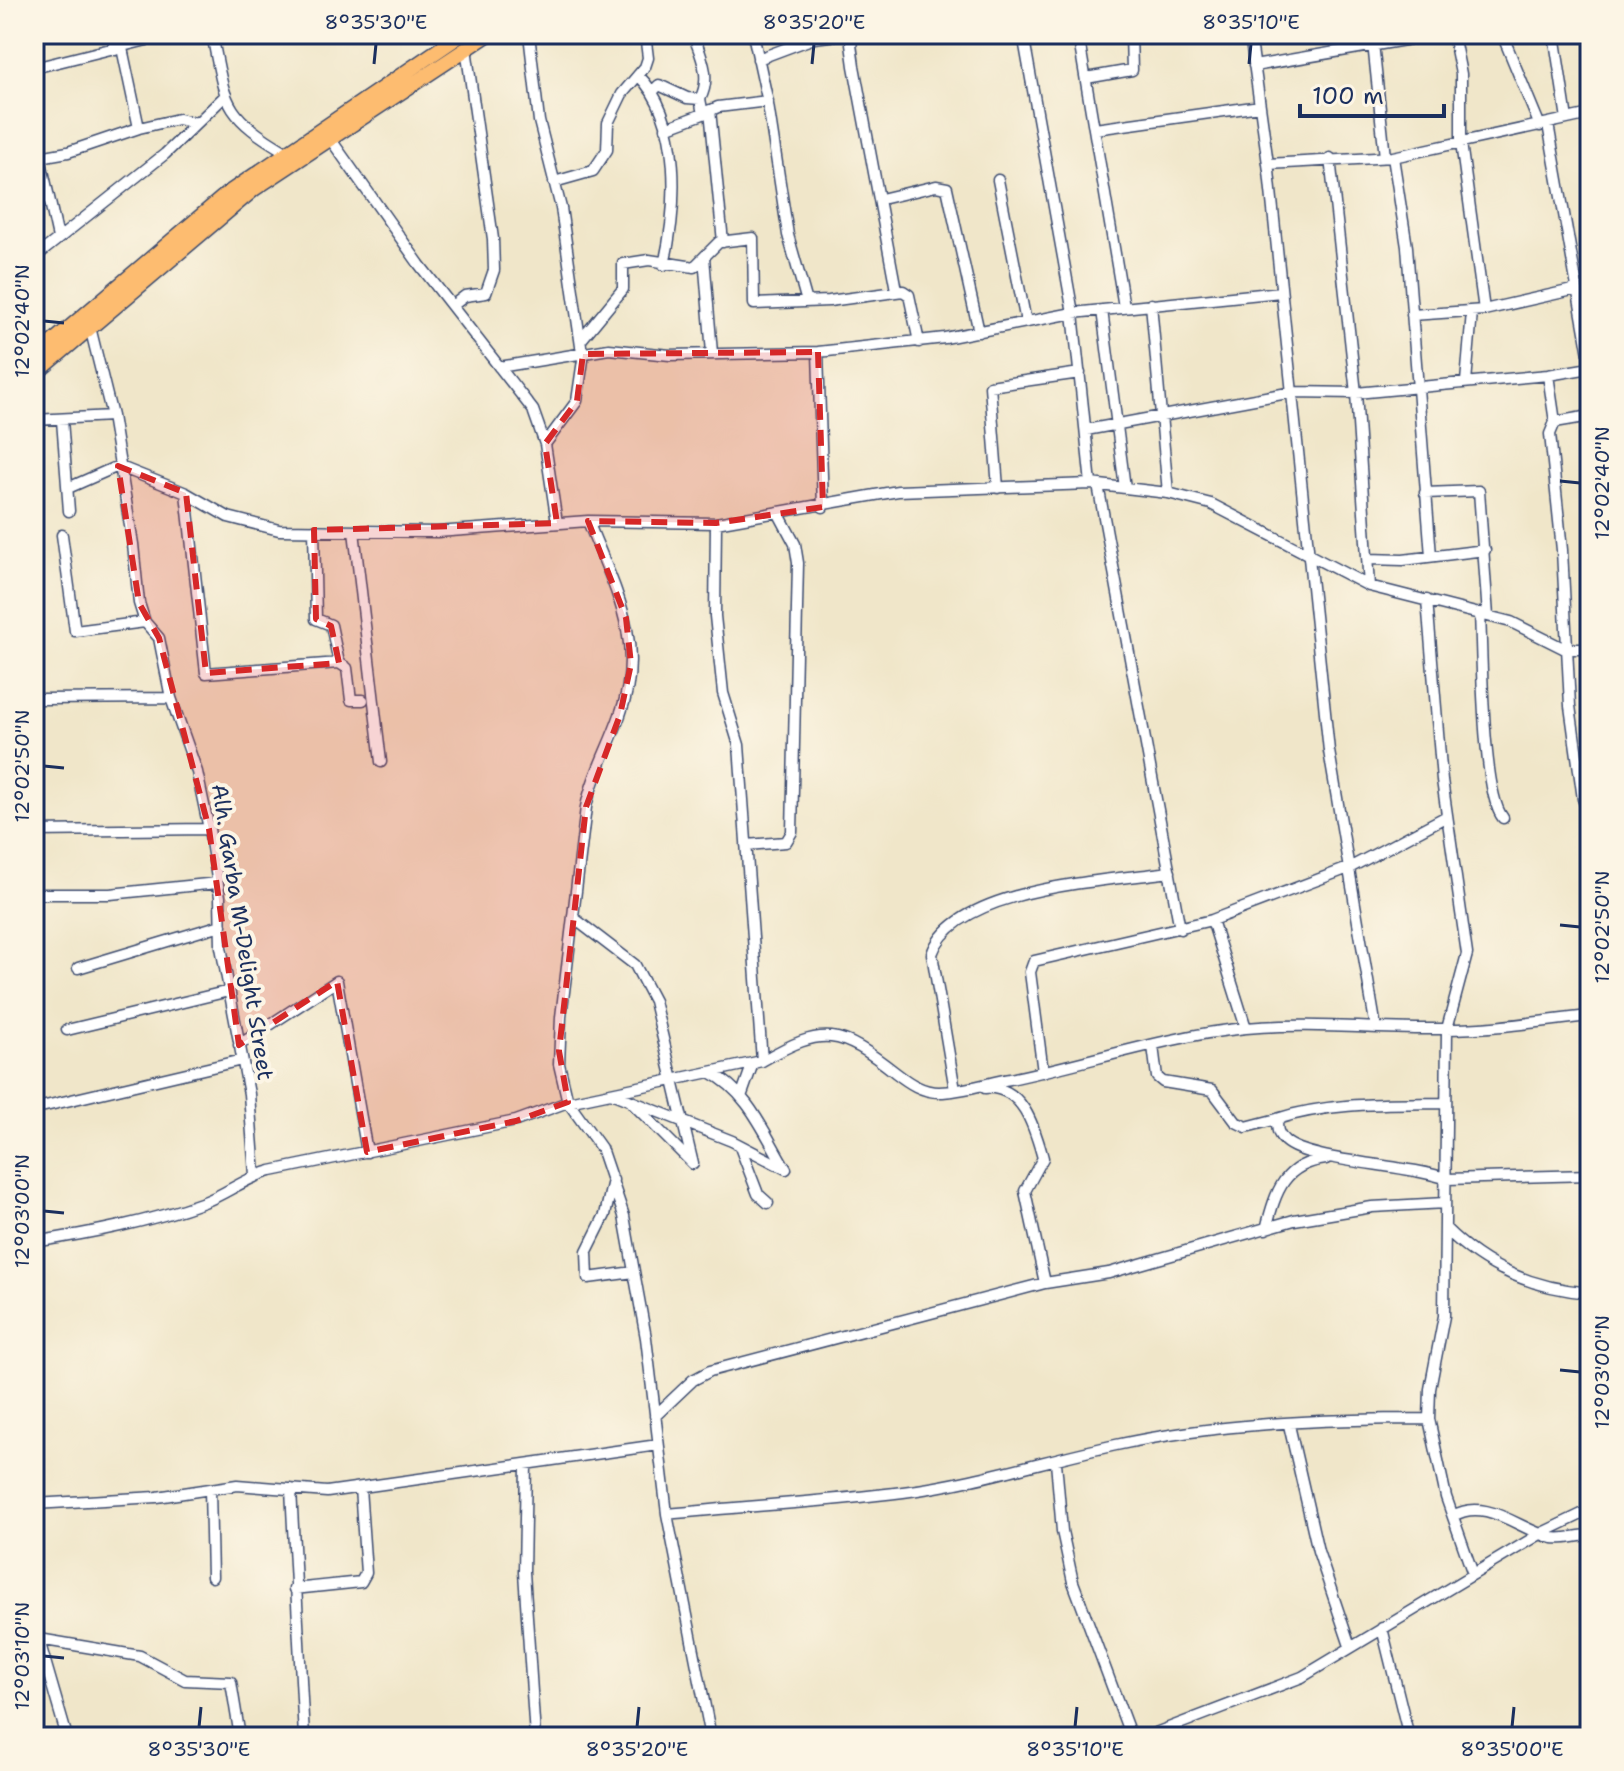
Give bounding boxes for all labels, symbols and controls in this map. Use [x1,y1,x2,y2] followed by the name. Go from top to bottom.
[325,9,427,35] text: 8°35'30"E
[763,9,865,35] text: 8°35'20"E
[1202,9,1300,35] text: 8°35'10"E
[1300,68,1444,118] scale bar
[1312,80,1384,112] text: 100 m
[9,264,35,378] text: 12°02'40"N
[1589,426,1615,540] text: 12°02'40"N
[9,710,35,822] text: 12°02'50"N
[205,782,280,1082] street label: Alh. Garba M-Delight Street
[1589,871,1615,983] text: 12°02'50"N
[9,1154,35,1268] text: 12°03'00"N
[1589,1315,1615,1429] text: 12°03'00"N
[9,1602,35,1710] text: 12°03'10"N
[148,1736,250,1762] text: 8°35'30"E
[586,1736,688,1762] text: 8°35'20"E
[1026,1736,1124,1762] text: 8°35'10"E
[1461,1736,1563,1762] text: 8°35'00"E

